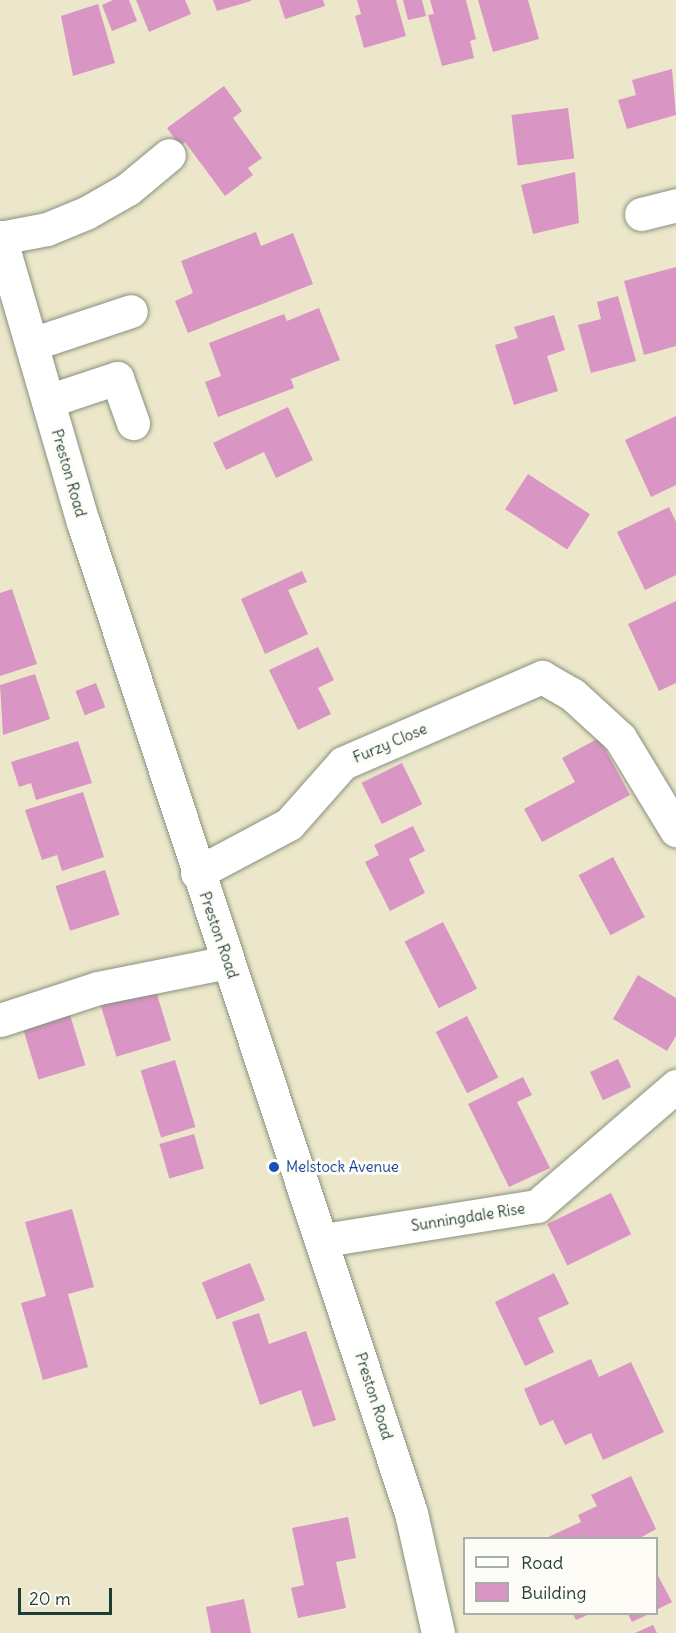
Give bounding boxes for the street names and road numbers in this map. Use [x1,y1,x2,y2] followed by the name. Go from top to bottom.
[48,427,90,519] street label: Preston Road
[350,719,430,767] street label: Furzy Close
[196,889,242,981] street label: Preston Road
[410,1199,526,1235] street label: Sunningdale Rise
[351,1350,397,1442] street label: Preston Road

